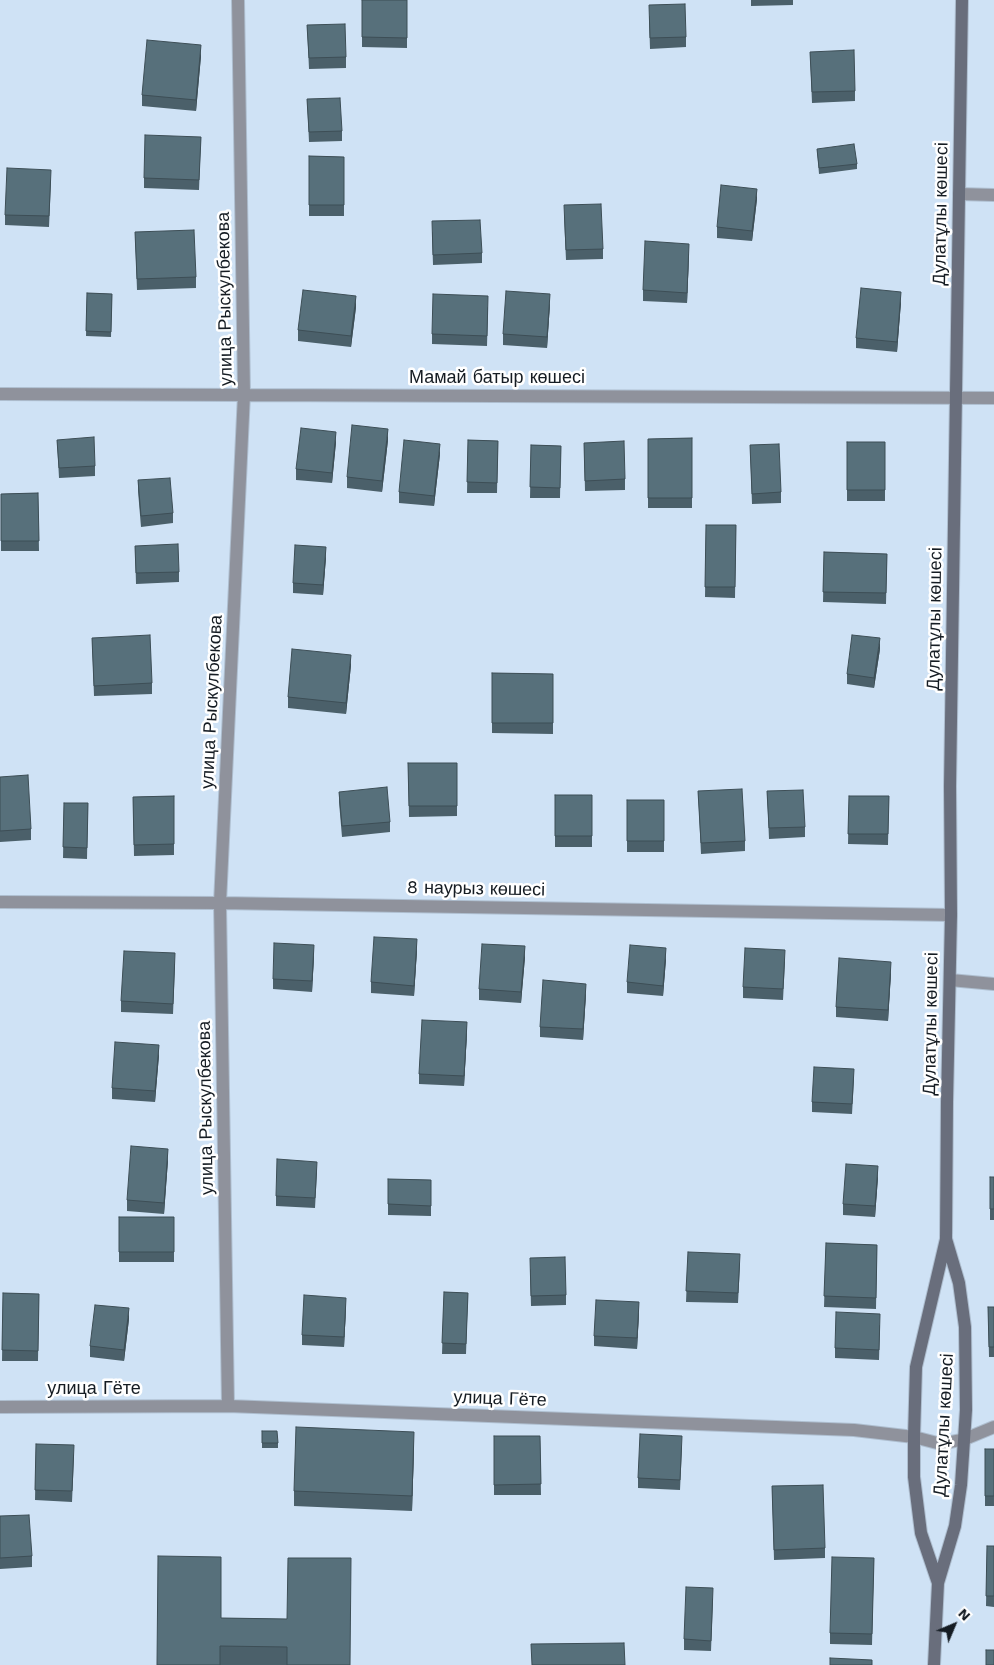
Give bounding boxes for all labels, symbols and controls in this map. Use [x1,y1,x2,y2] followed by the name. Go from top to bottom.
[929,142,953,286] street label: Дулатұлы көшесі
[213,212,237,386] street label: улица Рыскулбекова
[409,367,585,389] street label: Мамай батыр көшесі
[923,547,947,691] street label: Дулатұлы көшесі
[197,614,227,790] street label: улица Рыскулбекова
[407,877,545,901] street label: 8 наурыз көшесі
[919,952,943,1096] street label: Дулатұлы көшесі
[194,1021,218,1195] street label: улица Рыскулбекова
[929,1353,959,1497] street label: Дулатұлы көшесі
[47,1378,141,1400] street label: улица Гёте
[453,1387,547,1411] street label: улица Гёте
[929,1600,979,1650] north arrow
[955,1605,974,1624] text: N

